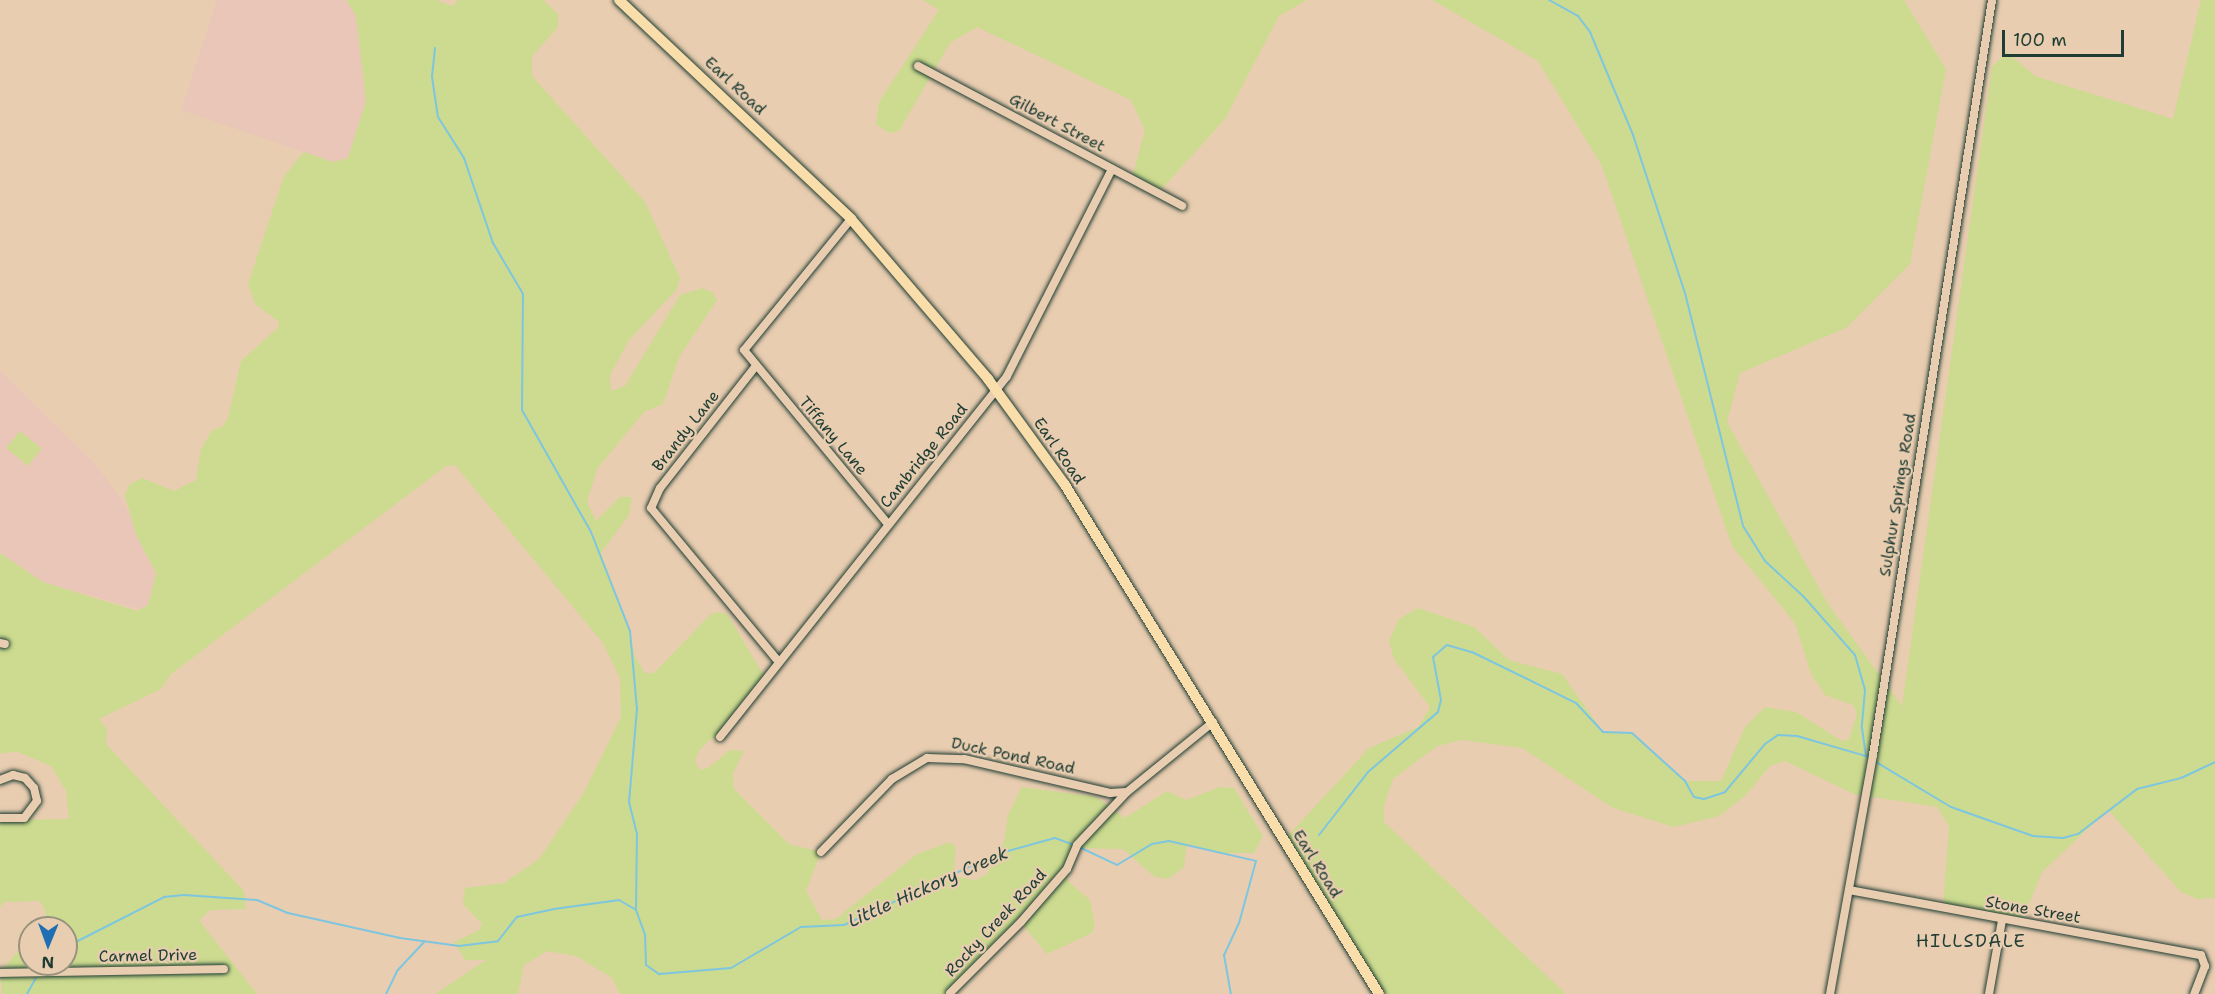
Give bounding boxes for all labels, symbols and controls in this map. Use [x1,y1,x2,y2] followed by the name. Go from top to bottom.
[2005,18,2126,56] scale bar
[2013,28,2067,52] text: 100 m
[700,53,770,119] street label: Earl Road
[1006,90,1108,156] street label: Gilbert Street
[648,387,724,475] street label: Brandy Lane
[795,393,871,479] street label: Tiffany Lane
[876,400,972,512] street label: Cambridge Road
[1876,412,1920,578] street label: Sulphur Springs Road
[1029,414,1089,488] street label: Earl Road
[949,734,1077,778] street label: Duck Pond Road
[1288,826,1346,902] street label: Earl Road
[844,842,1012,932] water label: Little Hickory Creek
[941,865,1051,981] street label: Rocky Creek Road
[1984,892,2082,928] street label: Stone Street
[18,916,78,976] north arrow
[1916,930,2026,952] district label: HILLSDALE
[99,946,197,966] street label: Carmel Drive
[41,952,54,973] text: N

